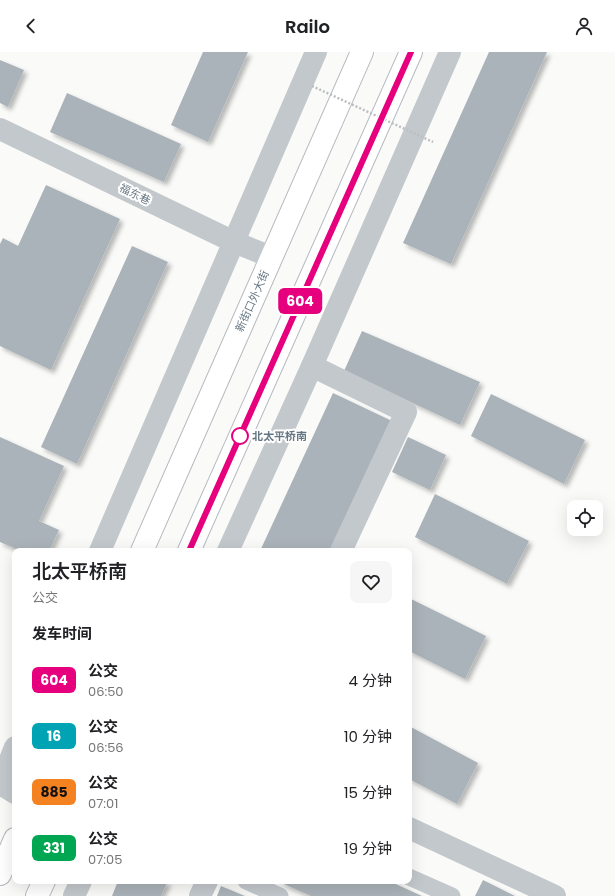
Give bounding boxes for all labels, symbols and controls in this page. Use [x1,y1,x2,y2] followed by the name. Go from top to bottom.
[285,14,330,39] text: Railo
[20,15,42,37] icon: back
[573,15,595,37] icon: person
[117,180,153,208] street label: 福东巷
[231,268,273,334] street label: 新街口外大街
[277,288,323,314] line badge: 604
[286,291,314,311] text: 604
[231,427,249,445] marker: 北太平桥南
[252,428,307,444] place label: 北太平桥南
[567,500,603,536] map controls
[567,500,603,536] button: locate
[32,558,127,585] text: 北太平桥南
[350,561,392,603] button: heart
[32,588,58,607] text: 公交
[32,623,92,644] text: 发车时间
[88,660,118,681] text: 公交
[40,670,68,690] text: 604
[349,670,392,691] text: 4 分钟
[88,682,124,701] text: 06:50
[88,716,118,737] text: 公交
[47,726,61,746] text: 16
[344,726,392,747] text: 10 分钟
[88,738,124,757] text: 06:56
[88,772,118,793] text: 公交
[40,782,68,802] text: 885
[344,782,392,803] text: 15 分钟
[88,794,118,813] text: 07:01
[88,828,118,849] text: 公交
[43,838,65,858] text: 331
[344,838,392,859] text: 19 分钟
[88,850,122,869] text: 07:05

